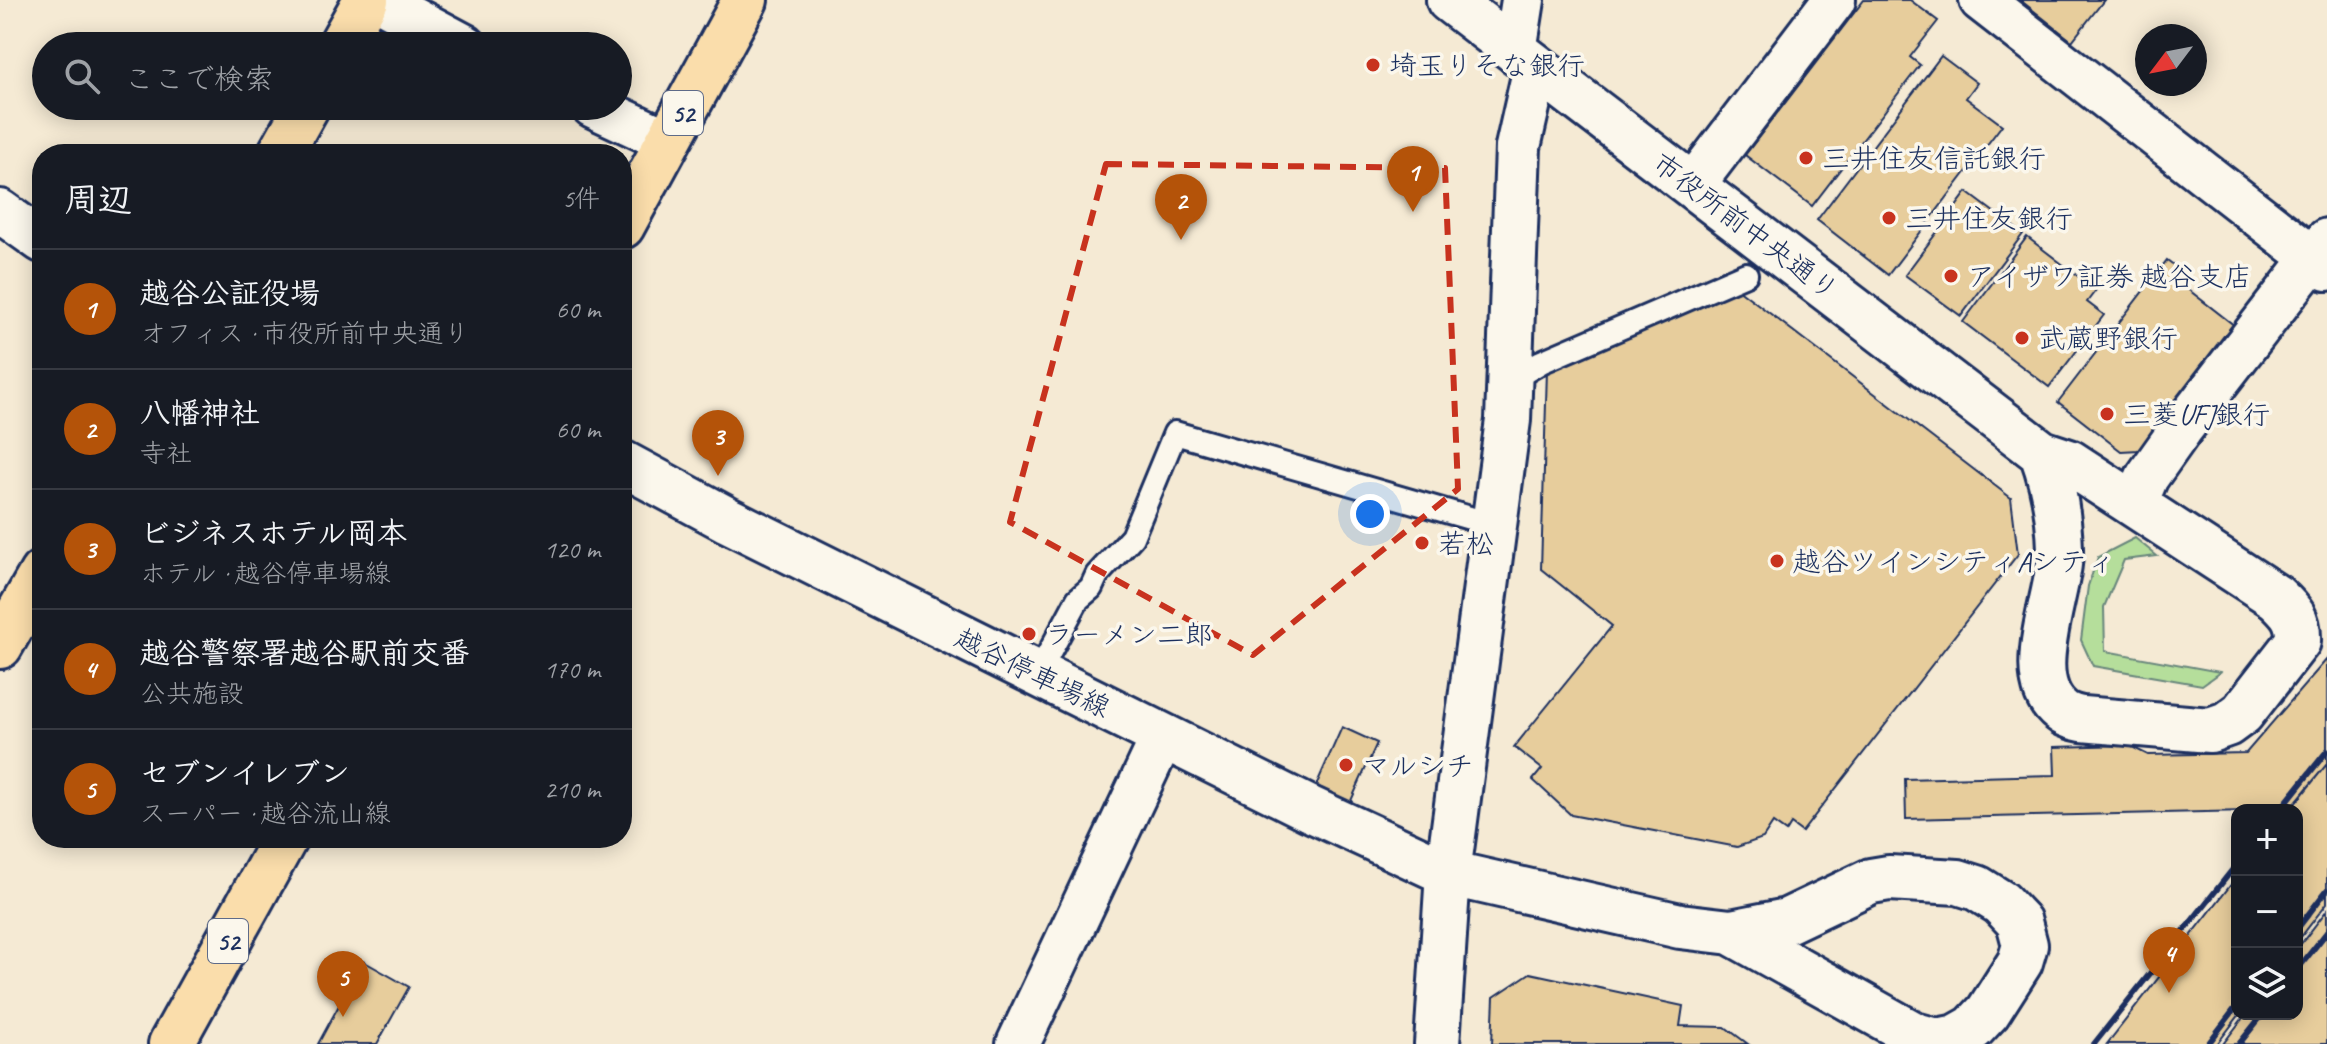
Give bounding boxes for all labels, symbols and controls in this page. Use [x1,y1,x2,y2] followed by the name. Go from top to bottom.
[2135,24,2207,96] north arrow
[32,32,632,120] search box
[1389,48,1585,83] place label: 埼玉りそな銀行
[60,54,104,98] icon: search
[1364,56,1382,74] marker: 埼玉りそな銀行
[124,60,274,98] text: ここで検索
[663,91,703,135] road number: 52
[1822,141,2046,176] place label: 三井住友信託銀行
[1646,145,1846,308] street label: 市役所前中央通り
[1387,146,1439,212] pin: 1
[1797,149,1815,167] marker: 三井住友信託銀行
[1155,174,1207,240] pin: 2
[64,178,132,221] text: 周辺
[562,182,600,215] text: 5件
[1905,201,2073,236] place label: 三井住友銀行
[1880,209,1898,227] marker: 三井住友銀行
[1967,259,2252,294] place label: アイザワ証券 越谷支店
[1942,267,1960,285] marker: アイザワ証券 越谷支店
[140,274,320,312] text: 越谷公証役場
[84,293,96,326] text: 1
[556,293,600,326] text: 60 m
[140,317,469,350] text: オフィス · 市役所前中央通り
[2038,321,2178,356] place label: 武蔵野銀行
[2013,329,2031,347] marker: 武蔵野銀行
[140,394,260,432] text: 八幡神社
[2123,397,2270,432] place label: 三菱UFJ銀行
[2098,405,2116,423] marker: 三菱UFJ銀行
[692,410,744,476] pin: 3
[84,413,96,446] text: 2
[556,413,600,446] text: 60 m
[140,437,192,470] text: 寺社
[1350,494,1390,534] your location
[140,514,407,552] text: ビジネスホテル岡本
[1438,526,1494,561] place label: 若松
[84,533,96,566] text: 3
[544,533,600,566] text: 120 m
[1413,534,1431,552] marker: 若松
[1793,544,2115,579] place label: 越谷ツインシティAシティ
[1768,552,1786,570] marker: 越谷ツインシティAシティ
[140,557,390,590] text: ホテル · 越谷停車場線
[1045,617,1213,652] place label: ラーメン二郎
[950,620,1116,725] street label: 越谷停車場線
[1020,625,1038,643] marker: ラーメン二郎
[140,634,470,672] text: 越谷警察署越谷駅前交番
[84,653,96,686] text: 4
[544,653,600,686] text: 170 m
[140,677,244,710] text: 公共施設
[1362,748,1473,783] place label: マルシチ
[140,754,350,792] text: セブンイレブン
[1337,756,1355,774] marker: マルシチ
[84,773,96,806] text: 5
[544,773,600,806] text: 210 m
[140,797,390,830] text: スーパー · 越谷流山線
[2231,804,2303,1020] map controls
[2231,804,2303,876] button: +
[2231,876,2303,948] button: −
[208,919,248,963] road number: 52
[2143,927,2195,993] pin: 4
[2231,948,2303,1020] button: layers
[317,951,369,1017] pin: 5

